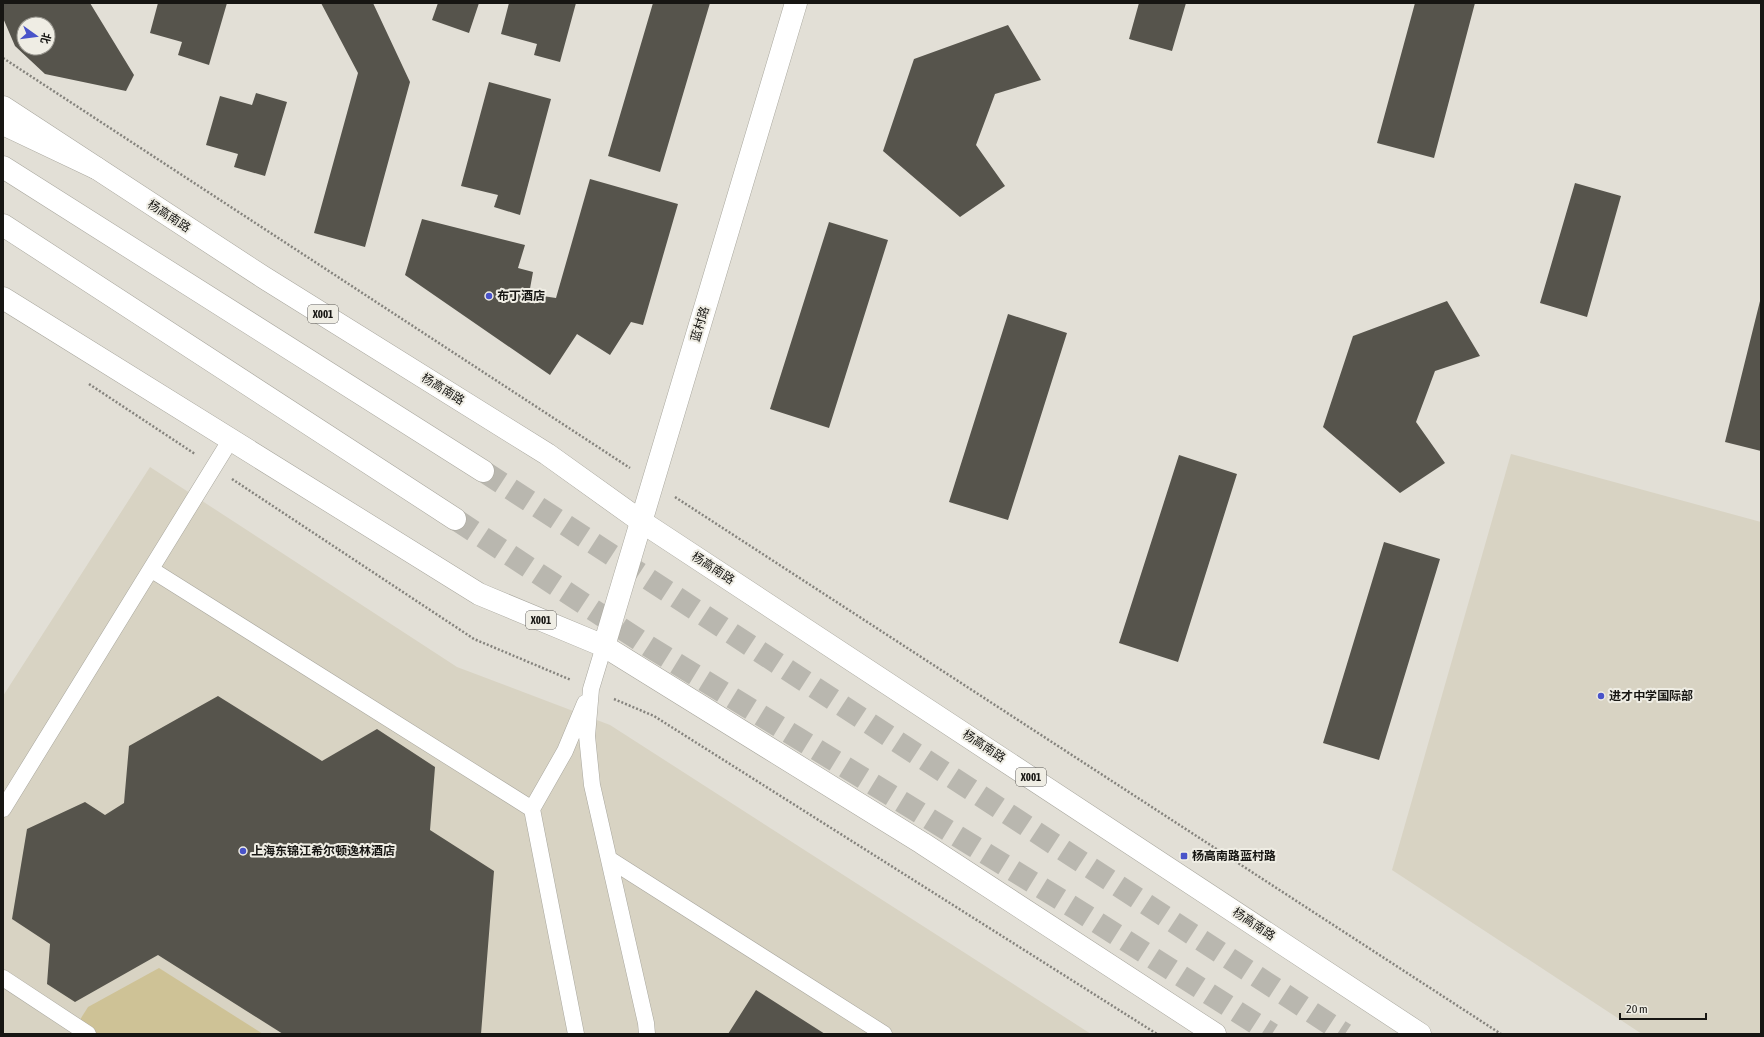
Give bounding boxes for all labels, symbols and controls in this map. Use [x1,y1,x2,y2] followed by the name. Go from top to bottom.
[16,16,56,56] north arrow
[39,32,53,45] text: 北
[145,197,193,235] street label: 杨高南路
[497,289,545,303] place label: 布丁酒店
[484,291,494,301] marker: 布丁酒店
[308,305,338,323] road number: X001
[688,305,712,343] street label: 蓝村路
[419,370,467,408] street label: 杨高南路
[689,549,737,587] street label: 杨高南路
[526,611,556,629] road number: X001
[1609,689,1693,703] place label: 进才中学国际部
[1596,691,1606,701] marker: 进才中学国际部
[960,727,1008,765] street label: 杨高南路
[1016,768,1046,786] road number: X001
[251,844,395,858] place label: 上海东锦江希尔顿逸林酒店
[238,846,248,856] marker: 上海东锦江希尔顿逸林酒店
[1192,849,1276,863] place label: 杨高南路蓝村路
[1179,851,1189,861] marker: 杨高南路蓝村路
[1230,905,1278,943] street label: 杨高南路
[1620,995,1706,1021] scale bar
[1626,1002,1648,1016] text: 20 m

